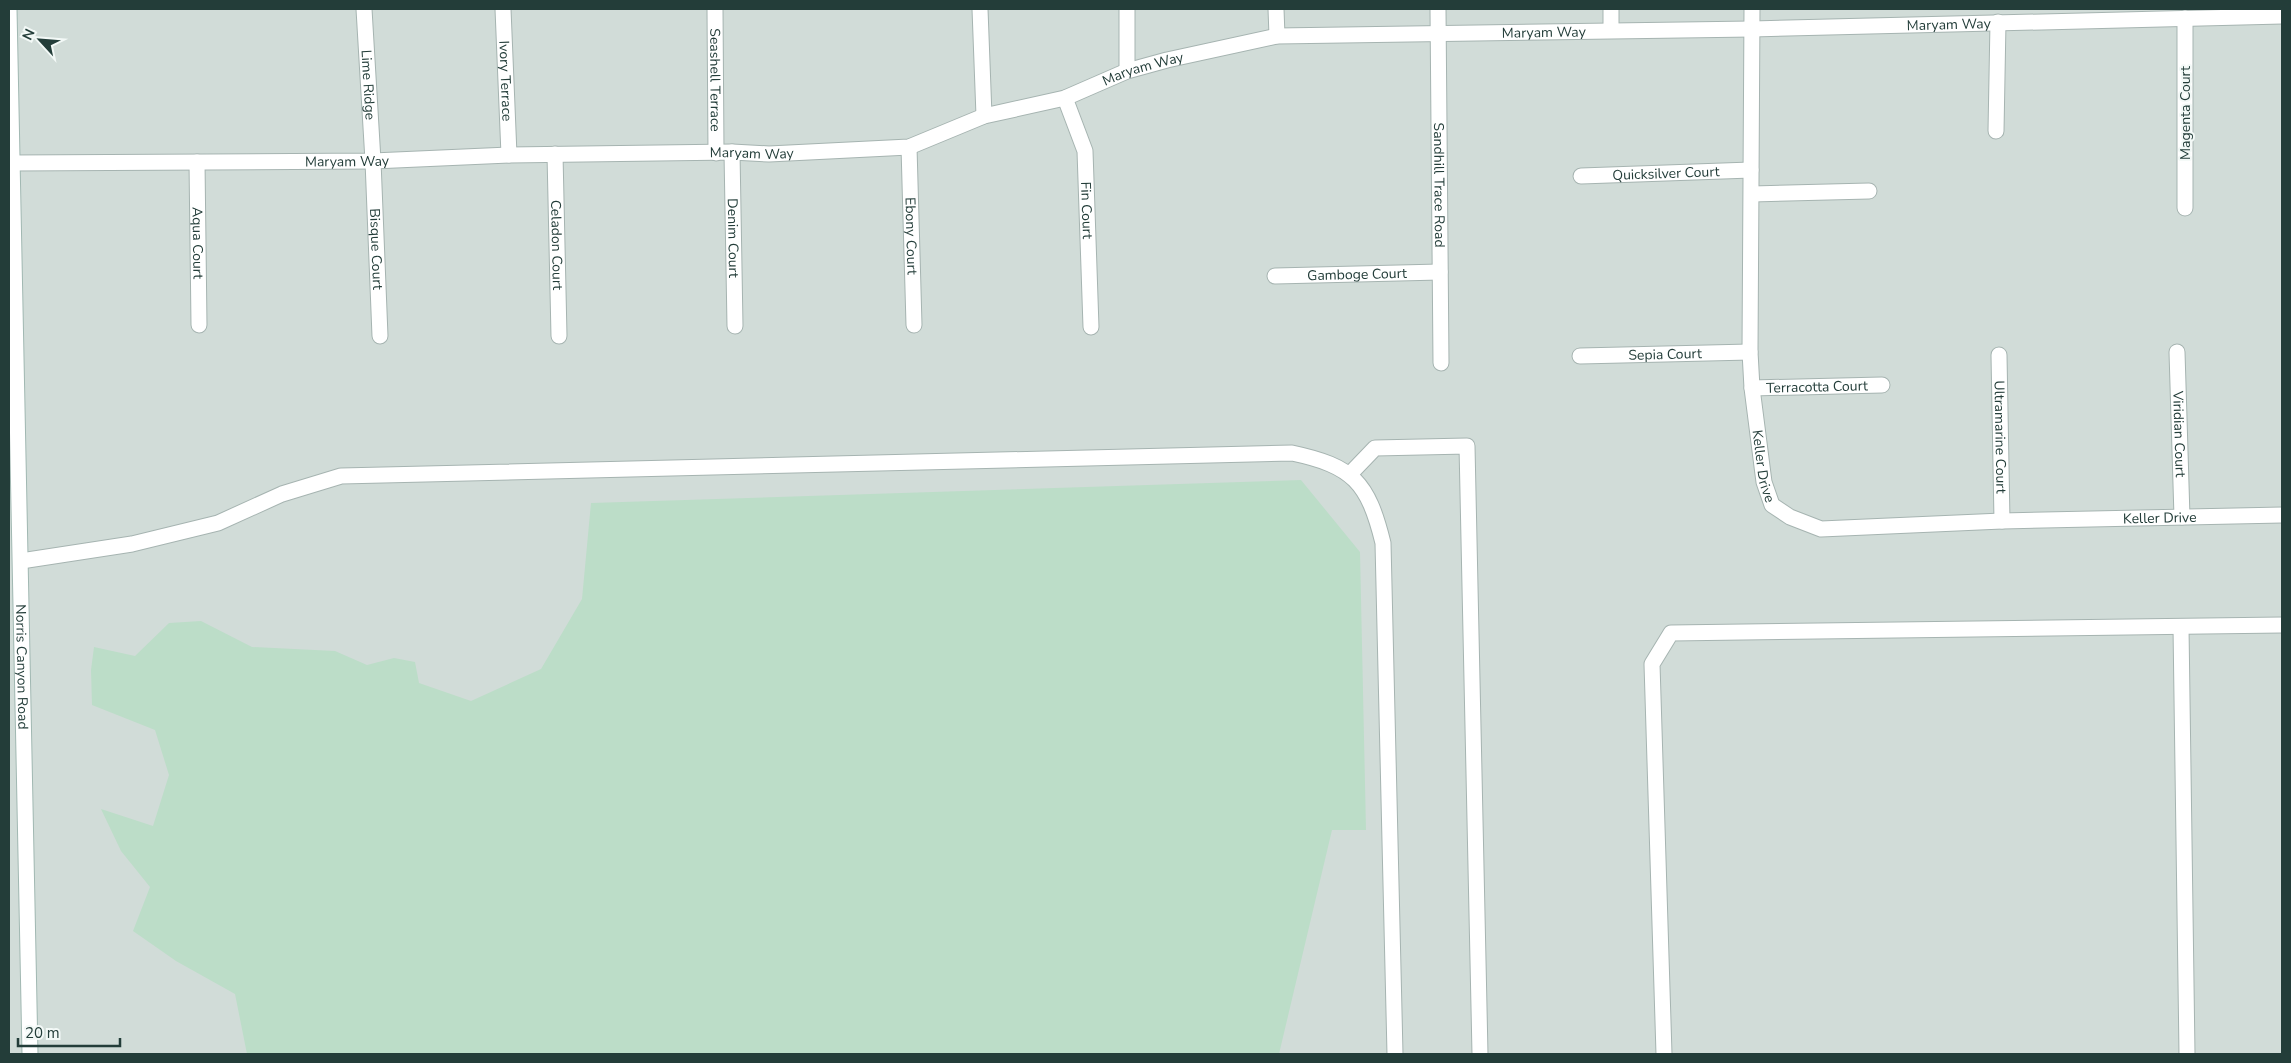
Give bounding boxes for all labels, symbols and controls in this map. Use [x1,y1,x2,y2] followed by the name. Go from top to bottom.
[1906,14,1992,35] street label: Maryam Way
[15,15,65,65] north arrow
[1502,22,1587,42] street label: Maryam Way
[18,26,40,43] text: N
[706,28,725,132] street label: Seashell Terrace
[495,40,517,122] street label: Ivory Terrace
[1099,47,1186,90] street label: Maryam Way
[357,49,380,121] street label: Lime Ridge
[2176,66,2195,160] street label: Magenta Court
[1429,122,1450,248] street label: Sandhill Trace Road
[710,142,795,164] street label: Maryam Way
[305,151,390,171] street label: Maryam Way
[1612,162,1720,184] street label: Quicksilver Court
[1077,181,1097,239] street label: Fin Court
[901,197,922,275] street label: Ebony Court
[723,198,744,278] street label: Denim Court
[547,200,567,290] street label: Celadon Court
[188,207,208,279] street label: Aqua Court
[365,208,388,290] street label: Bisque Court
[1307,263,1407,285] street label: Gamboge Court
[1628,344,1702,364] street label: Sepia Court
[1766,376,1868,397] street label: Terracotta Court
[1990,380,2011,494] street label: Ultramarine Court
[2169,389,2190,478] street label: Viridian Court
[1748,429,1780,505] street label: Keller Drive
[2123,507,2197,528] street label: Keller Drive
[11,604,33,730] street label: Norris Canyon Road
[18,1016,120,1048] scale bar
[25,1023,60,1043] text: 20 m

